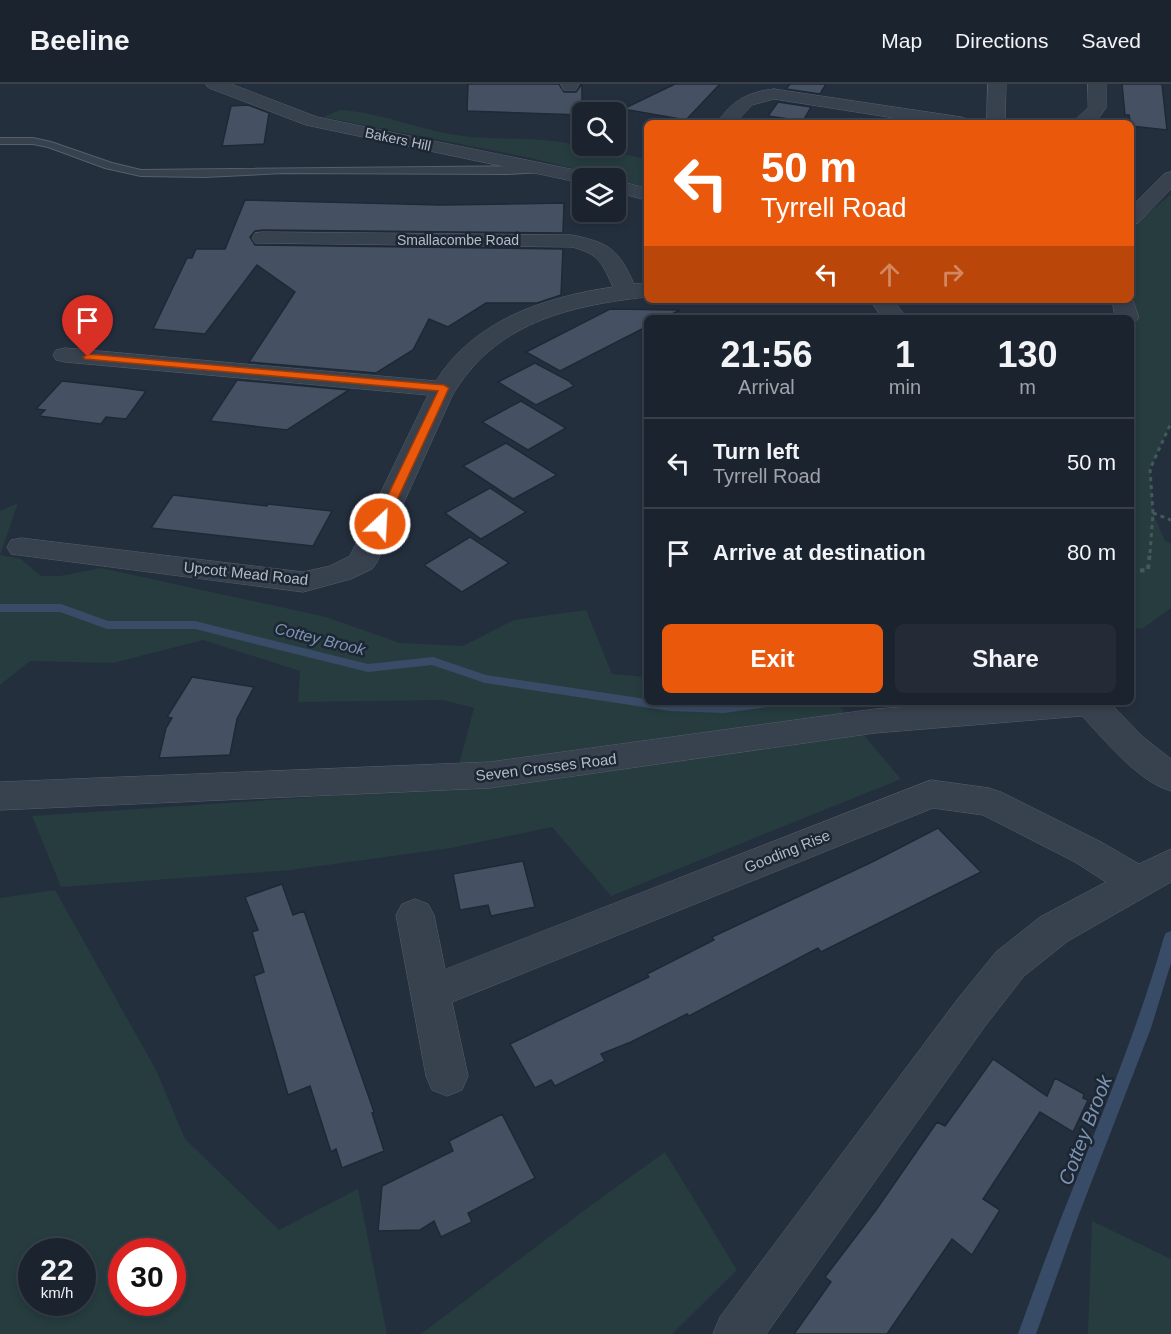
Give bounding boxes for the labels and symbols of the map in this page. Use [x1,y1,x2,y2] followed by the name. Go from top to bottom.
[364,124,432,154] street label: Bakers Hill
[397,232,519,248] street label: Smallacombe Road
[62,295,113,357] pin
[348,492,412,556] position arrow
[183,558,309,588] street label: Upcott Mead Road
[273,620,368,659] water label: Cottey Brook
[475,750,617,784] street label: Seven Crosses Road
[742,826,832,876] street label: Gooding Rise
[1054,1071,1116,1188] water label: Cottey Brook
[108,1238,186,1316] speed limit sign: 30

